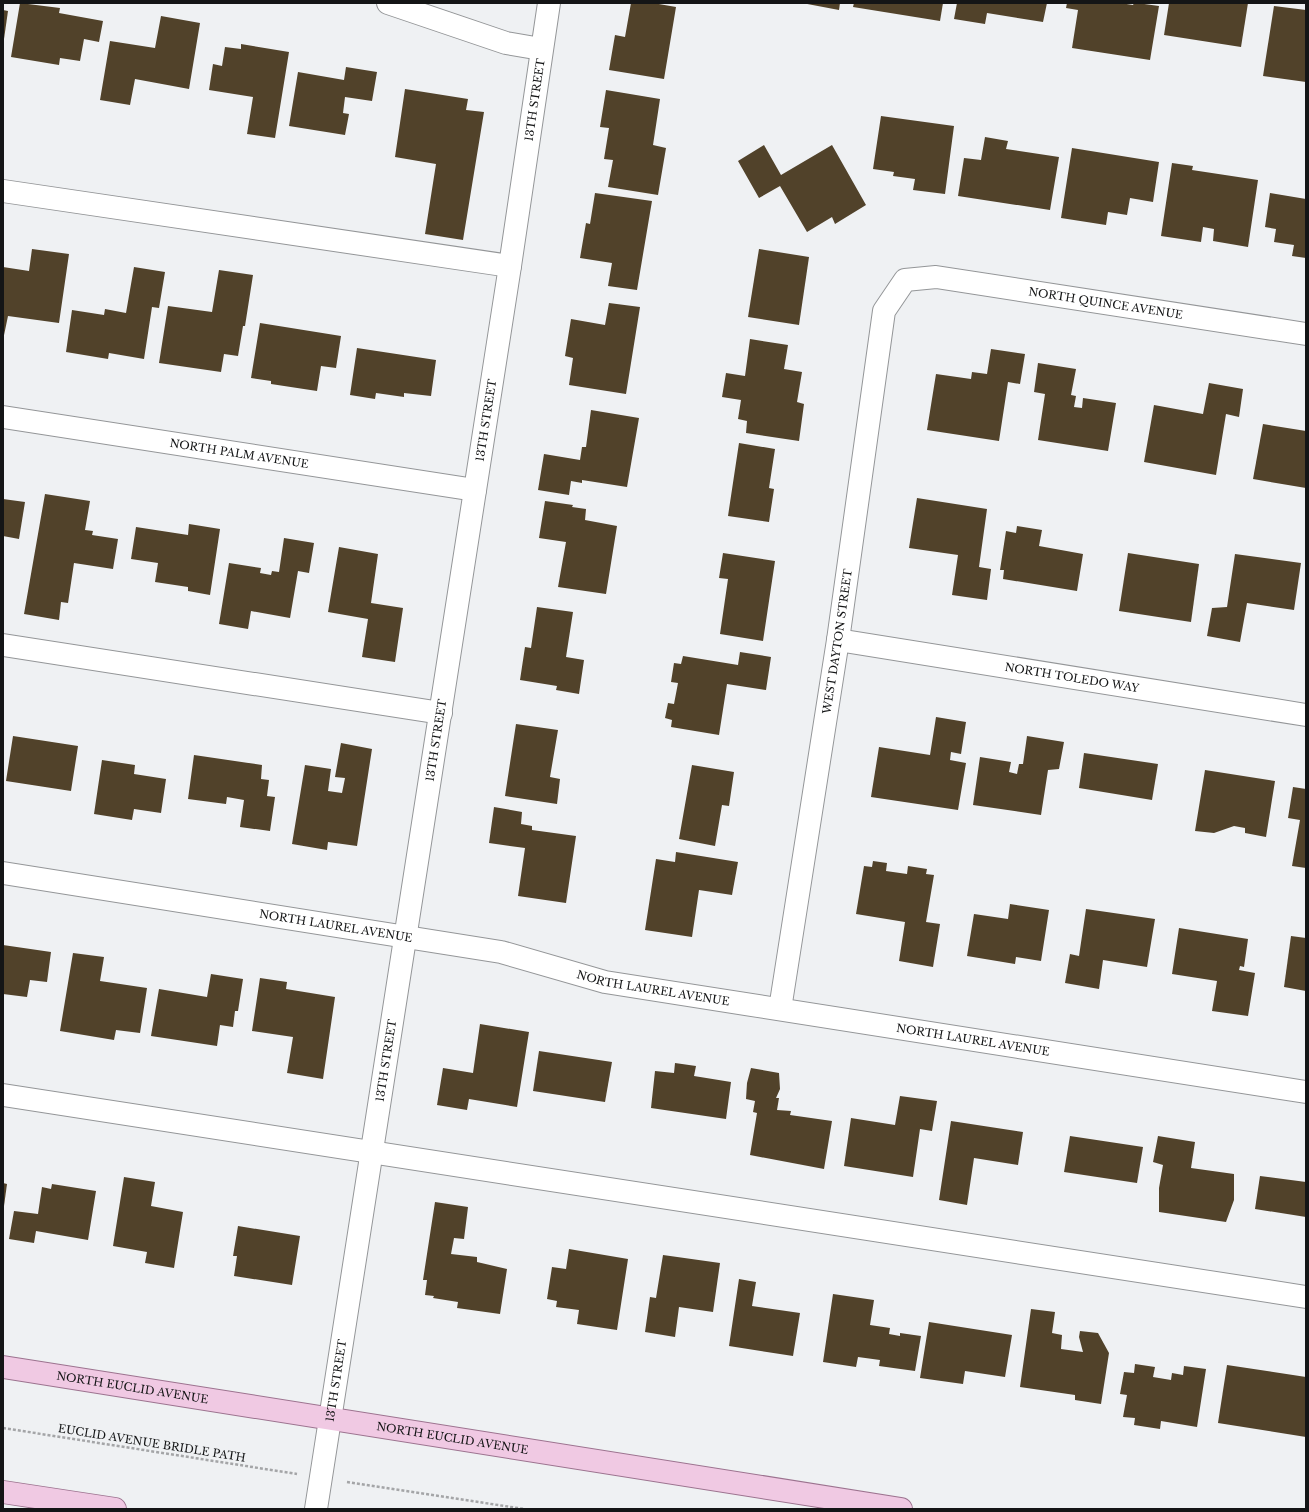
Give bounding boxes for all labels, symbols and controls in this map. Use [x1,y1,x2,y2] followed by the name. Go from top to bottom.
[522,57,548,142] street label: 13TH STREET
[1027,284,1184,322] street label: NORTH QUINCE AVENUE
[473,378,499,462] street label: 13TH STREET
[169,436,310,471] street label: NORTH PALM AVENUE
[819,568,855,716] street label: WEST DAYTON STREET
[1004,660,1141,695] street label: NORTH TOLEDO WAY
[423,698,449,783] street label: 13TH STREET
[258,907,413,945] street label: NORTH LAUREL AVENUE
[575,967,731,1008] street label: NORTH LAUREL AVENUE
[373,1018,399,1103] street label: 13TH STREET
[895,1021,1051,1059] street label: NORTH LAUREL AVENUE
[323,1338,349,1423] street label: 13TH STREET
[55,1369,209,1406] street label: NORTH EUCLID AVENUE
[375,1419,529,1457] street label: NORTH EUCLID AVENUE
[57,1421,247,1465] street label: EUCLID AVENUE BRIDLE PATH

